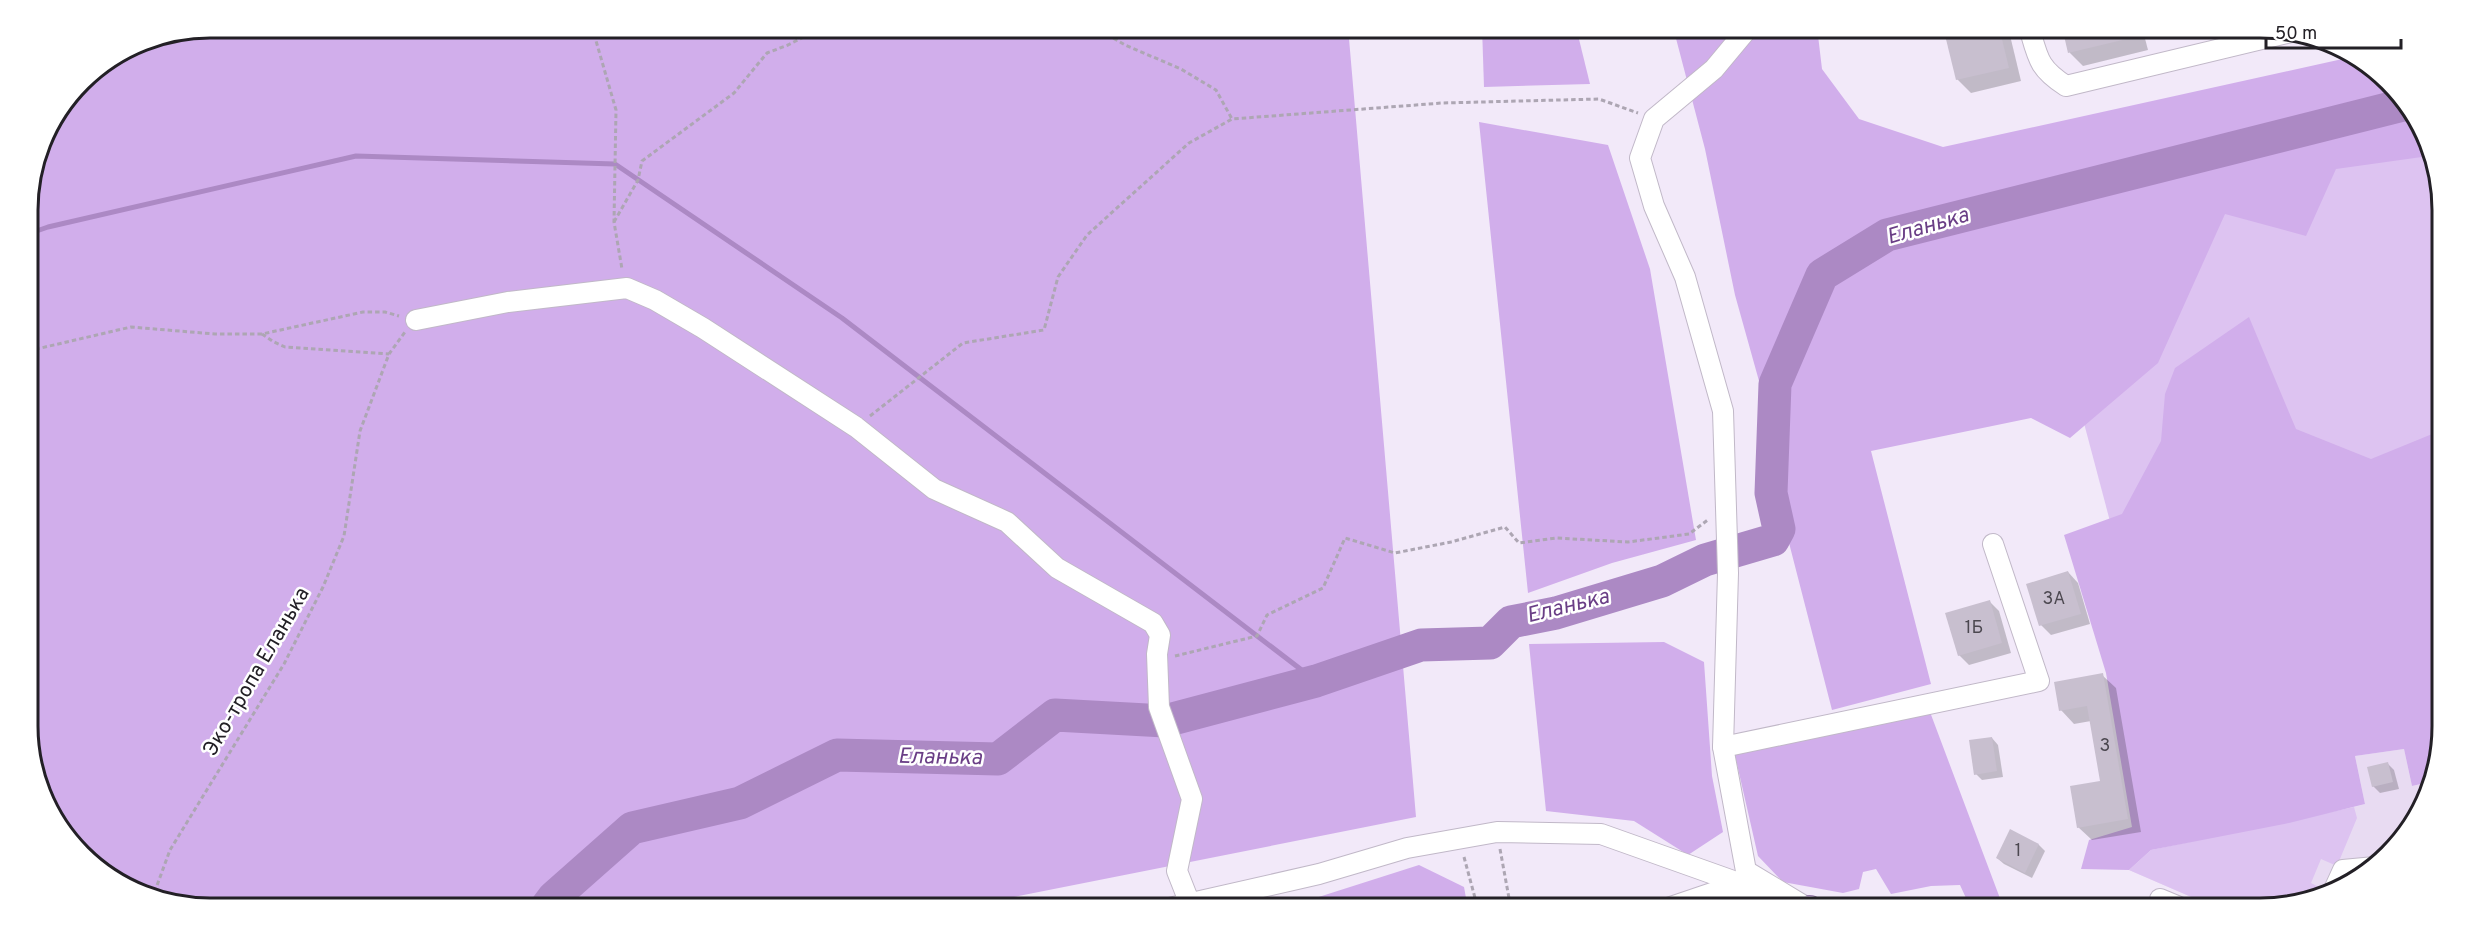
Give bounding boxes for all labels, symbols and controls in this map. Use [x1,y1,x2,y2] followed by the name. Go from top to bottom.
[2266,12,2401,50] scale bar
[2275,23,2317,46] text: 50 m
[1884,202,1973,252] water label: Еланька
[198,583,316,761] street label: Эко-тропа Еланька
[1524,584,1613,630] water label: Еланька
[2043,588,2065,611] house number: 3А
[1965,617,1983,640] house number: 1Б
[2100,735,2110,758] house number: 3
[898,744,983,772] water label: Еланька
[2015,840,2021,863] house number: 1

